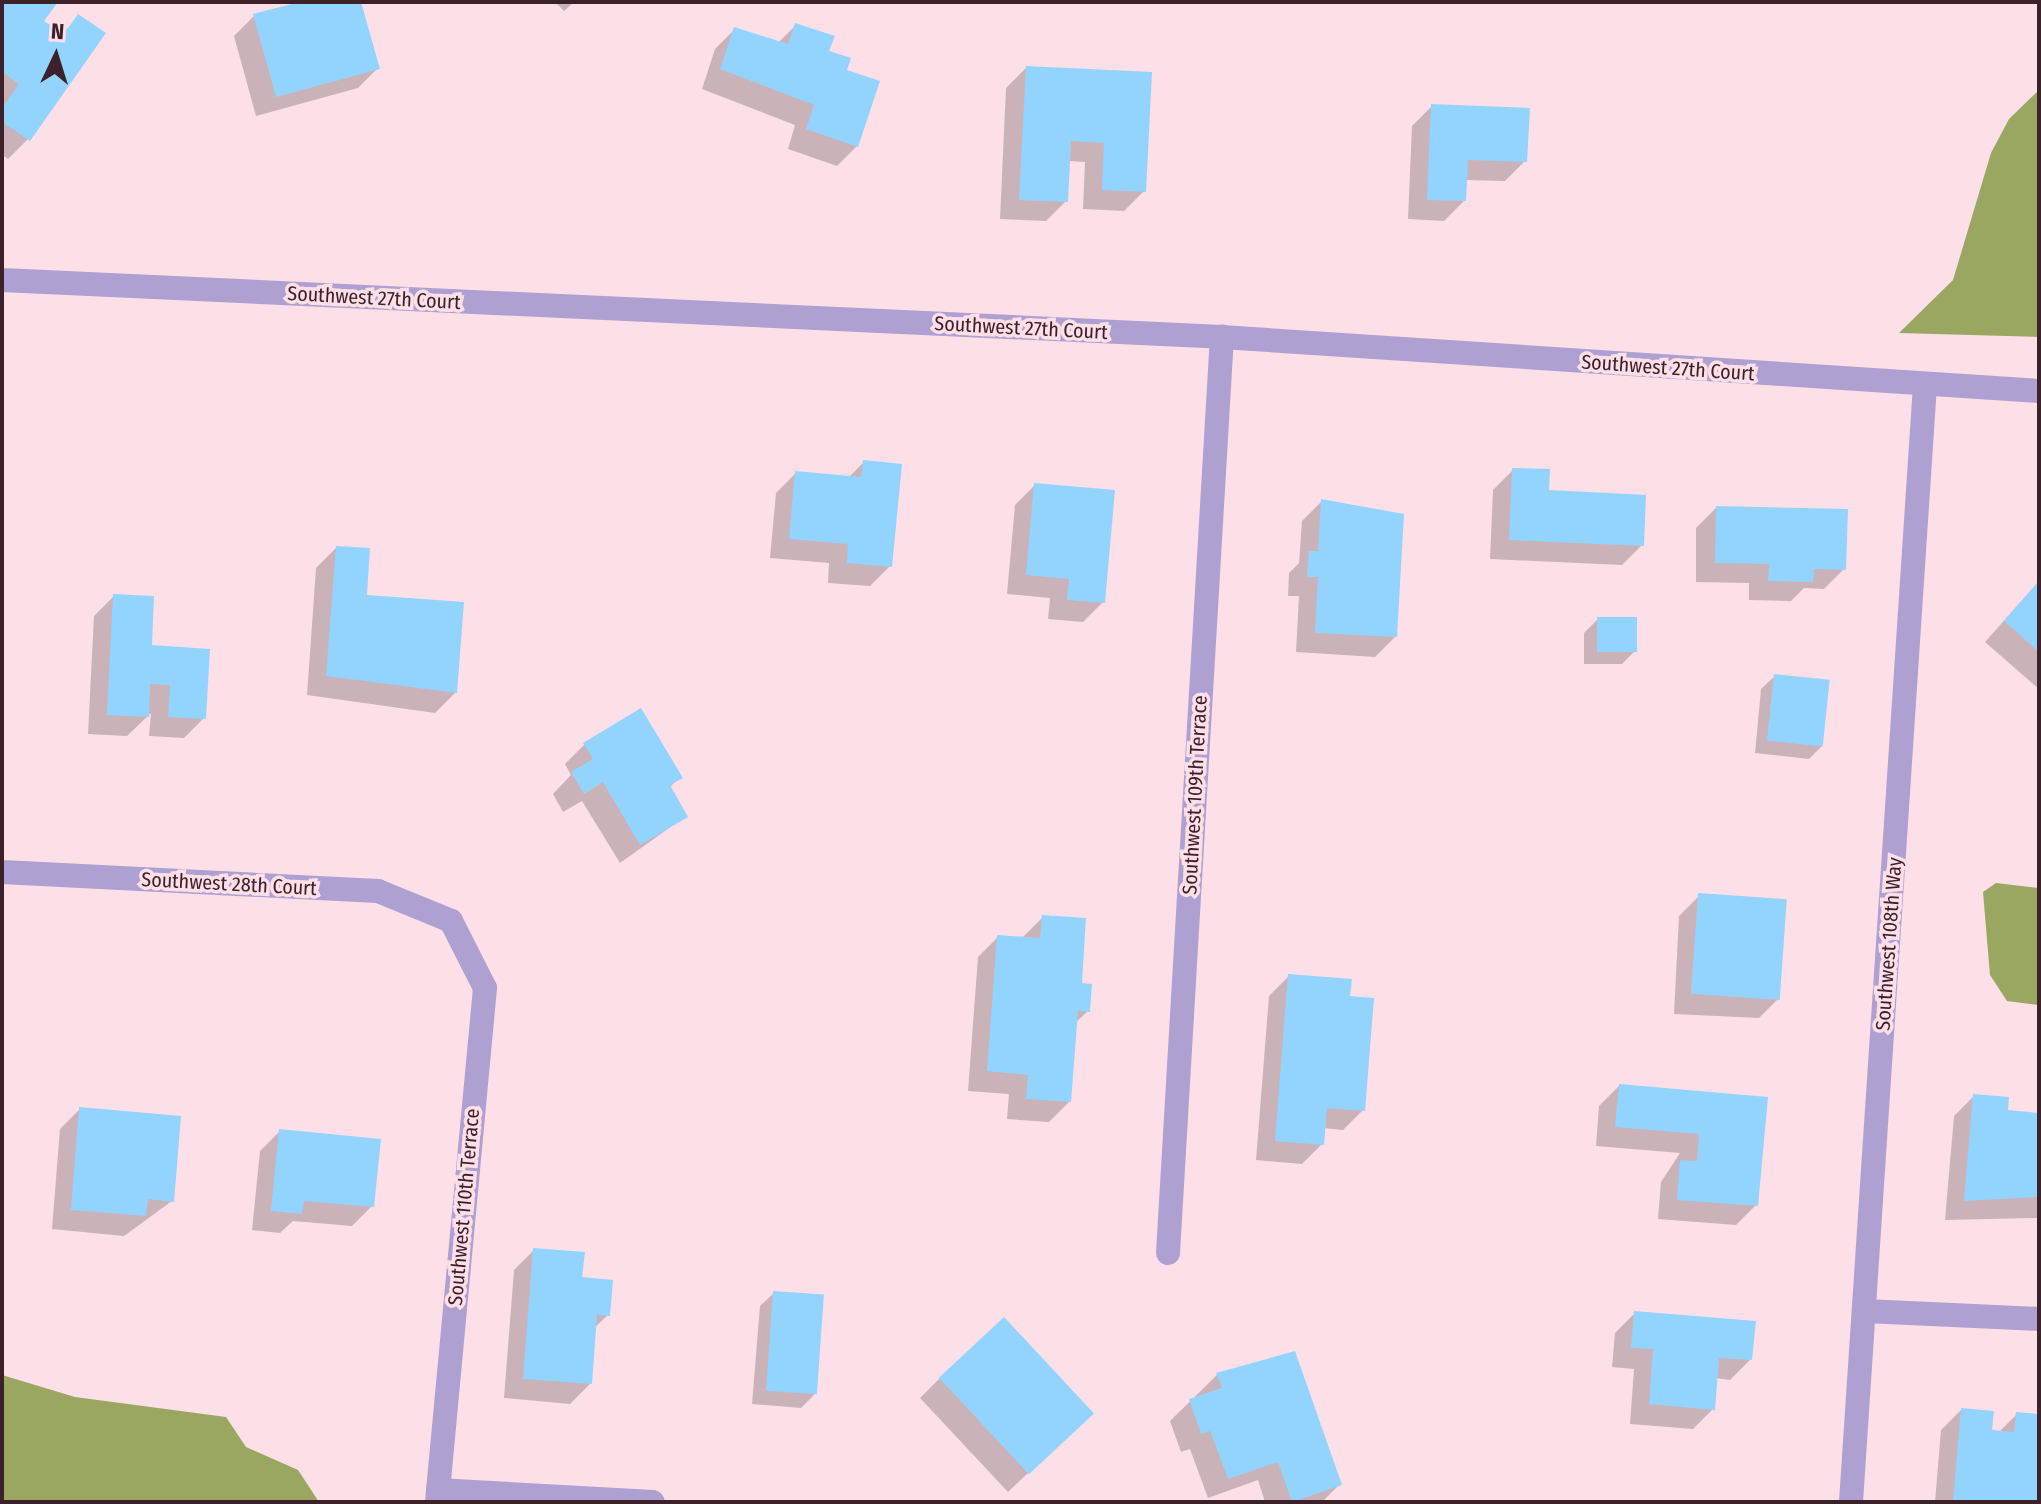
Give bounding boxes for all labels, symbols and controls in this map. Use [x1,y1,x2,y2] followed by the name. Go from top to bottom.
[16,16,96,96] north arrow
[50,18,65,45] text: N
[287,281,461,315] street label: Southwest 27th Court
[934,311,1108,345] street label: Southwest 27th Court
[1581,350,1755,386] street label: Southwest 27th Court
[1178,695,1212,895] street label: Southwest 109th Terrace
[1871,857,1907,1031] street label: Southwest 108th Way
[141,867,317,901] street label: Southwest 28th Court
[443,1108,485,1306] street label: Southwest 110th Terrace

